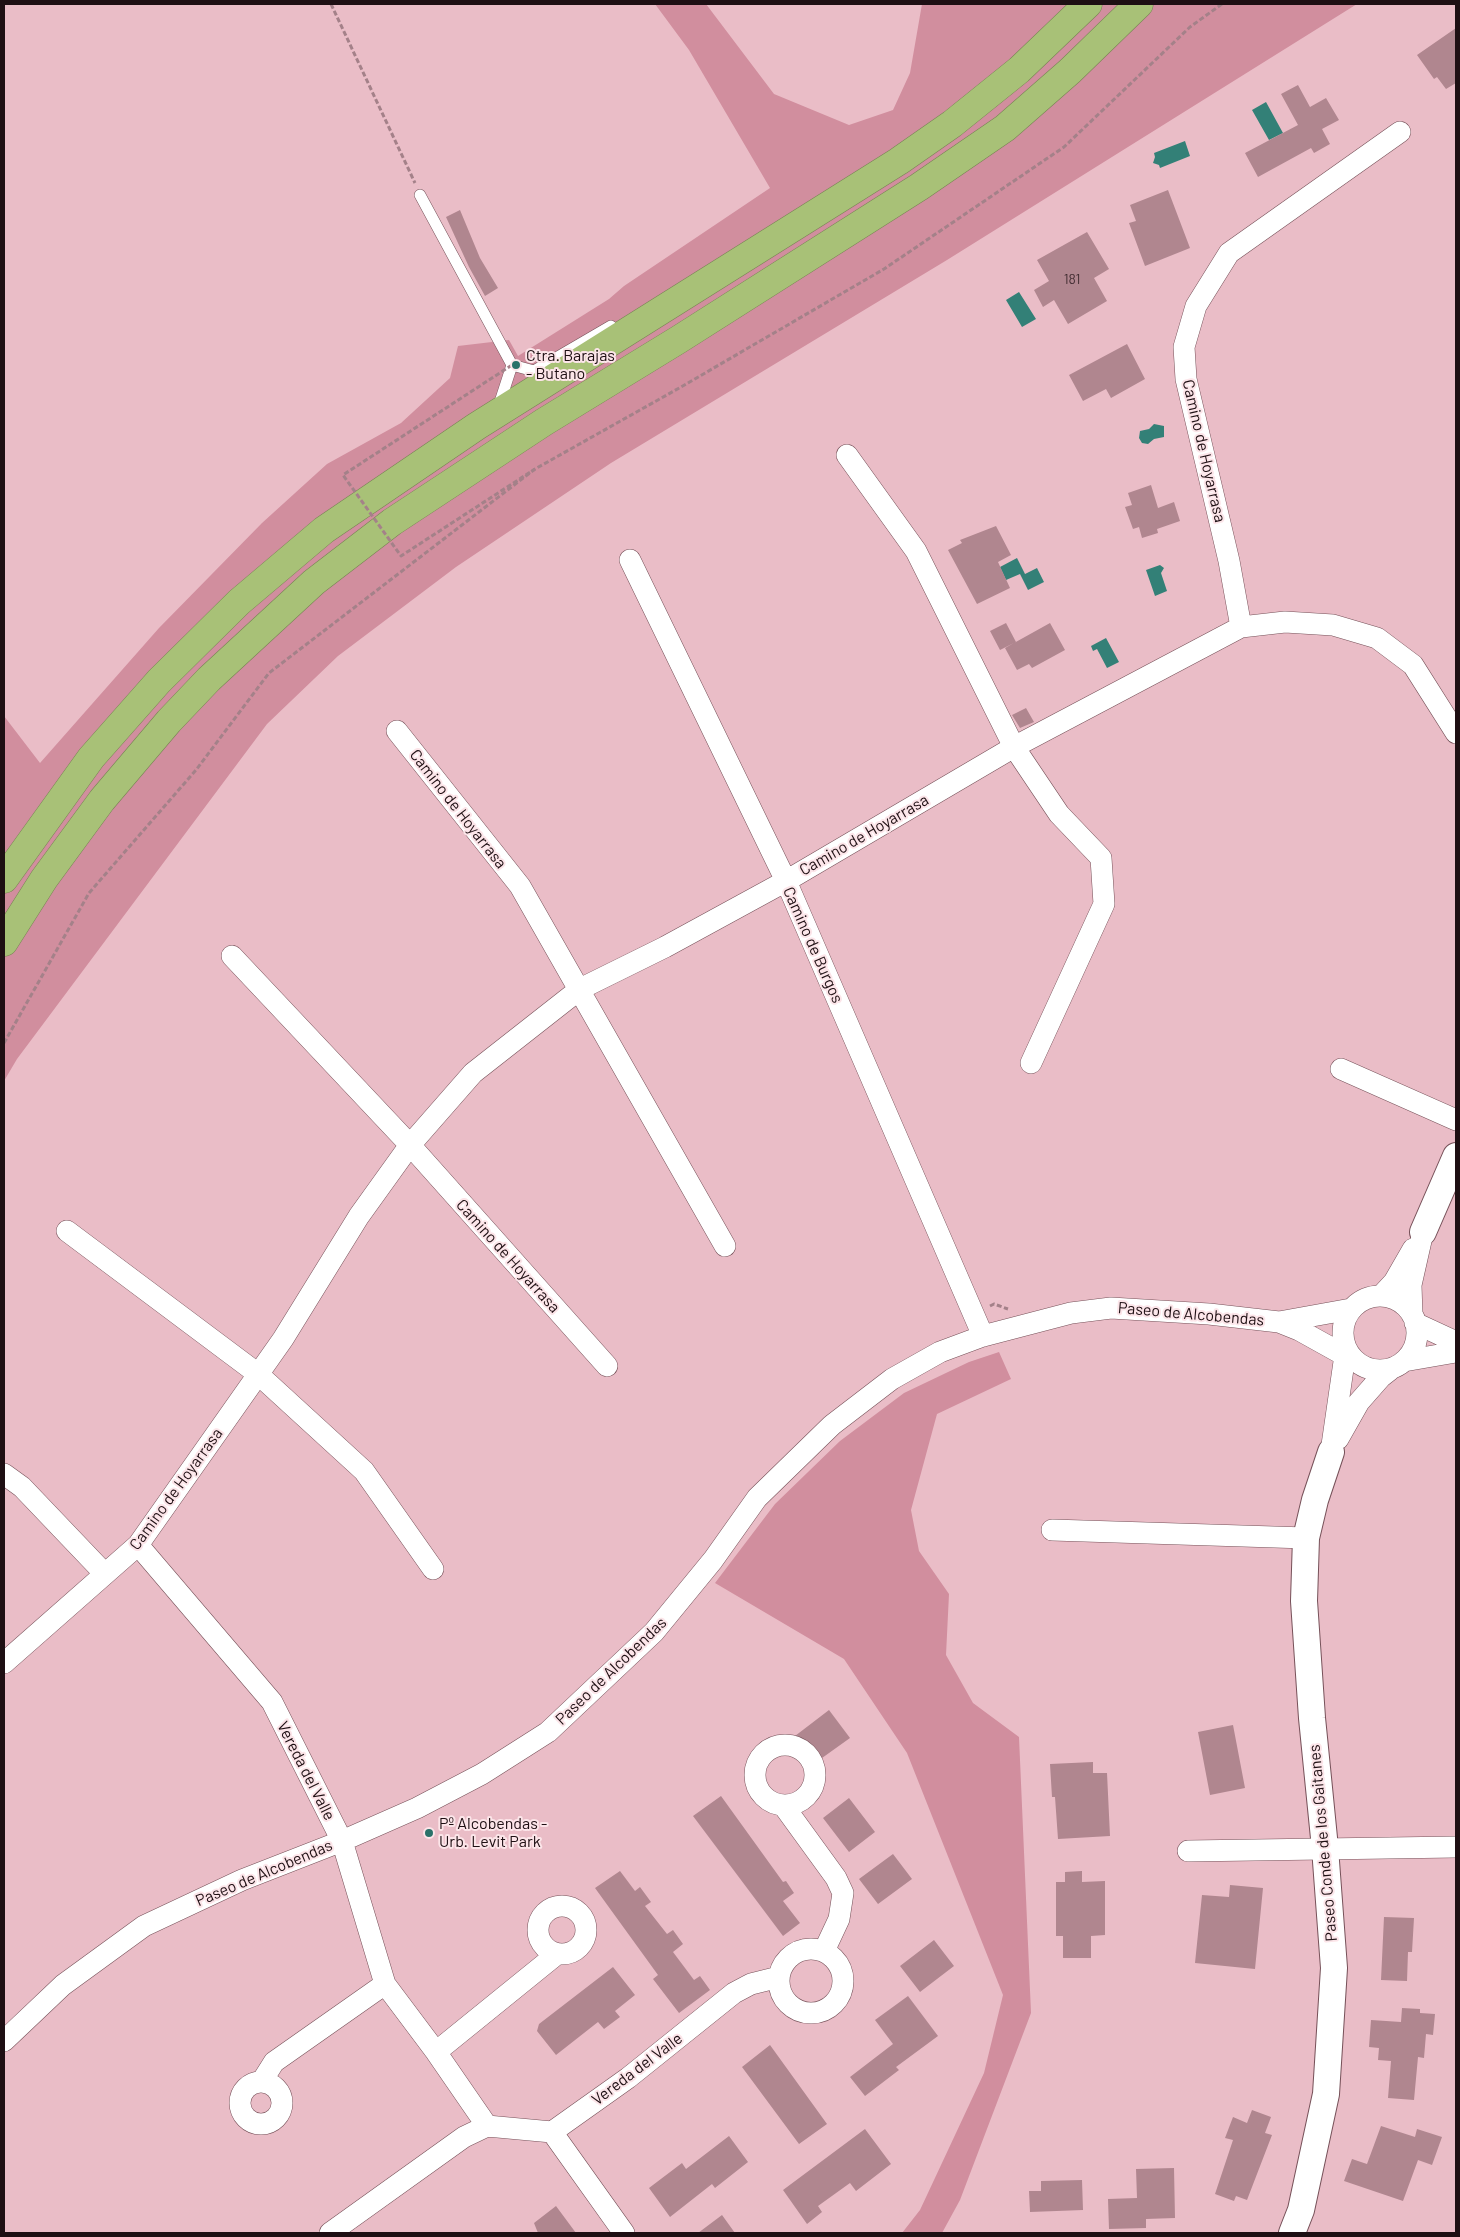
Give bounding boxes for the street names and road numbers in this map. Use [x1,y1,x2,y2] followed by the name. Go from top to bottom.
[1178,378,1230,524] street label: Camino de Hoyarrasa
[406,746,510,872] street label: Camino de Hoyarrasa
[796,790,932,880] street label: Camino de Hoyarrasa
[779,884,847,1006] street label: Camino de Burgos
[452,1195,564,1317] street label: Camino de Hoyarrasa
[1117,1298,1265,1330] street label: Paseo de Alcobendas
[125,1424,227,1554] street label: Camino de Hoyarrasa
[552,1613,670,1729] street label: Paseo de Alcobendas
[273,1718,339,1824] street label: Vereda del Valle
[1305,1744,1341,1942] street label: Paseo Conde de los Gaitanes
[193,1835,335,1911] street label: Paseo de Alcobendas
[588,2029,686,2109] street label: Vereda del Valle

